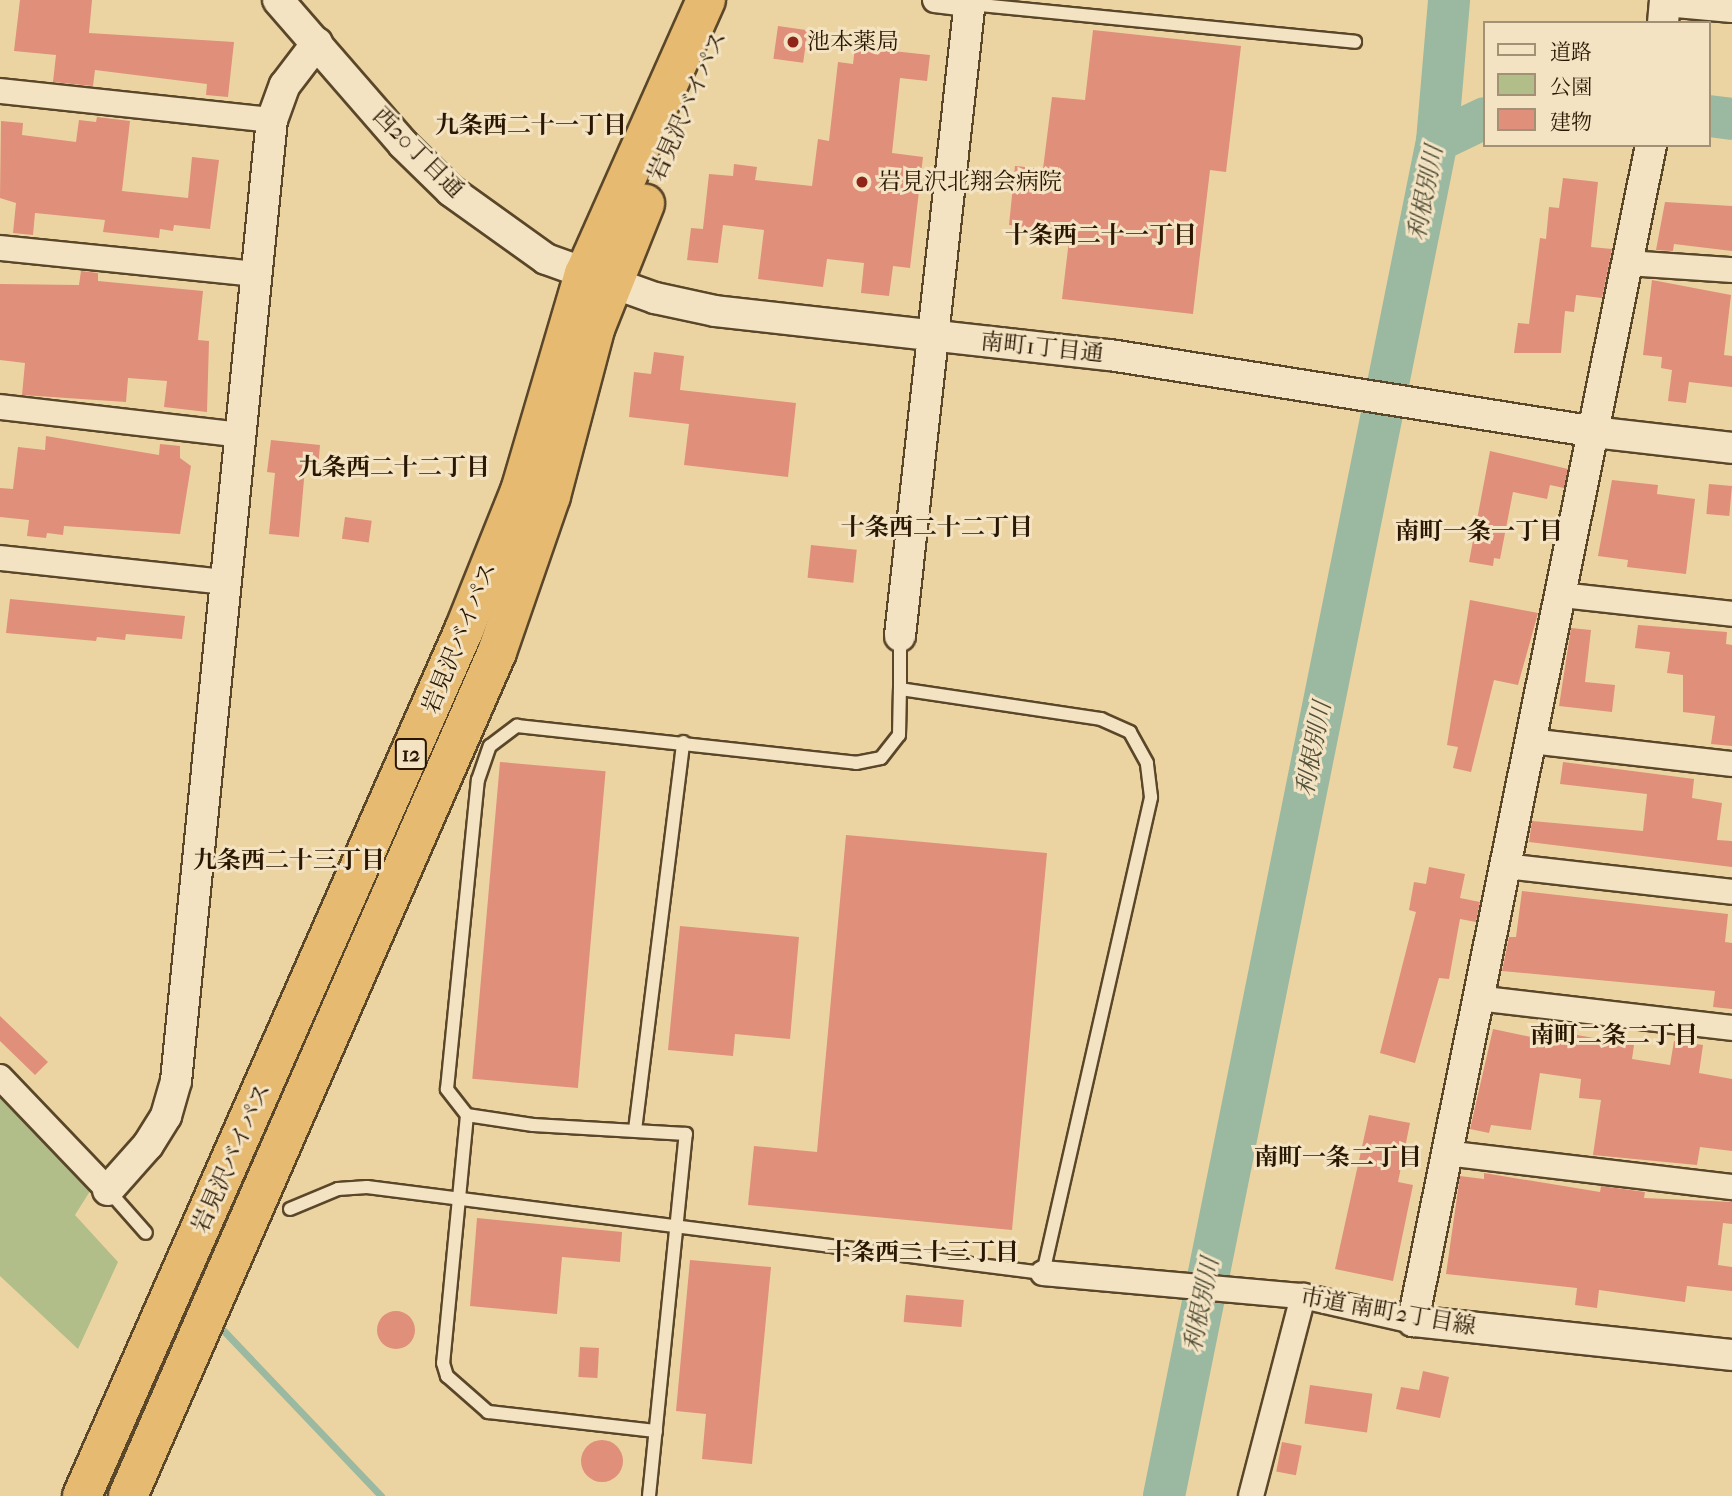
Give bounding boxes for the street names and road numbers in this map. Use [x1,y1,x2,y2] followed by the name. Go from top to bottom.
[643,27,733,185] street label: 岩見沢バイパス
[367,102,469,204] street label: 西20丁目通
[979,328,1105,368] street label: 南町1丁目通
[417,558,503,718] street label: 岩見沢バイパス
[394,736,428,772] road number: 12
[187,1079,277,1237] street label: 岩見沢バイパス
[1298,1283,1478,1341] street label: 市道 南町2丁目線

